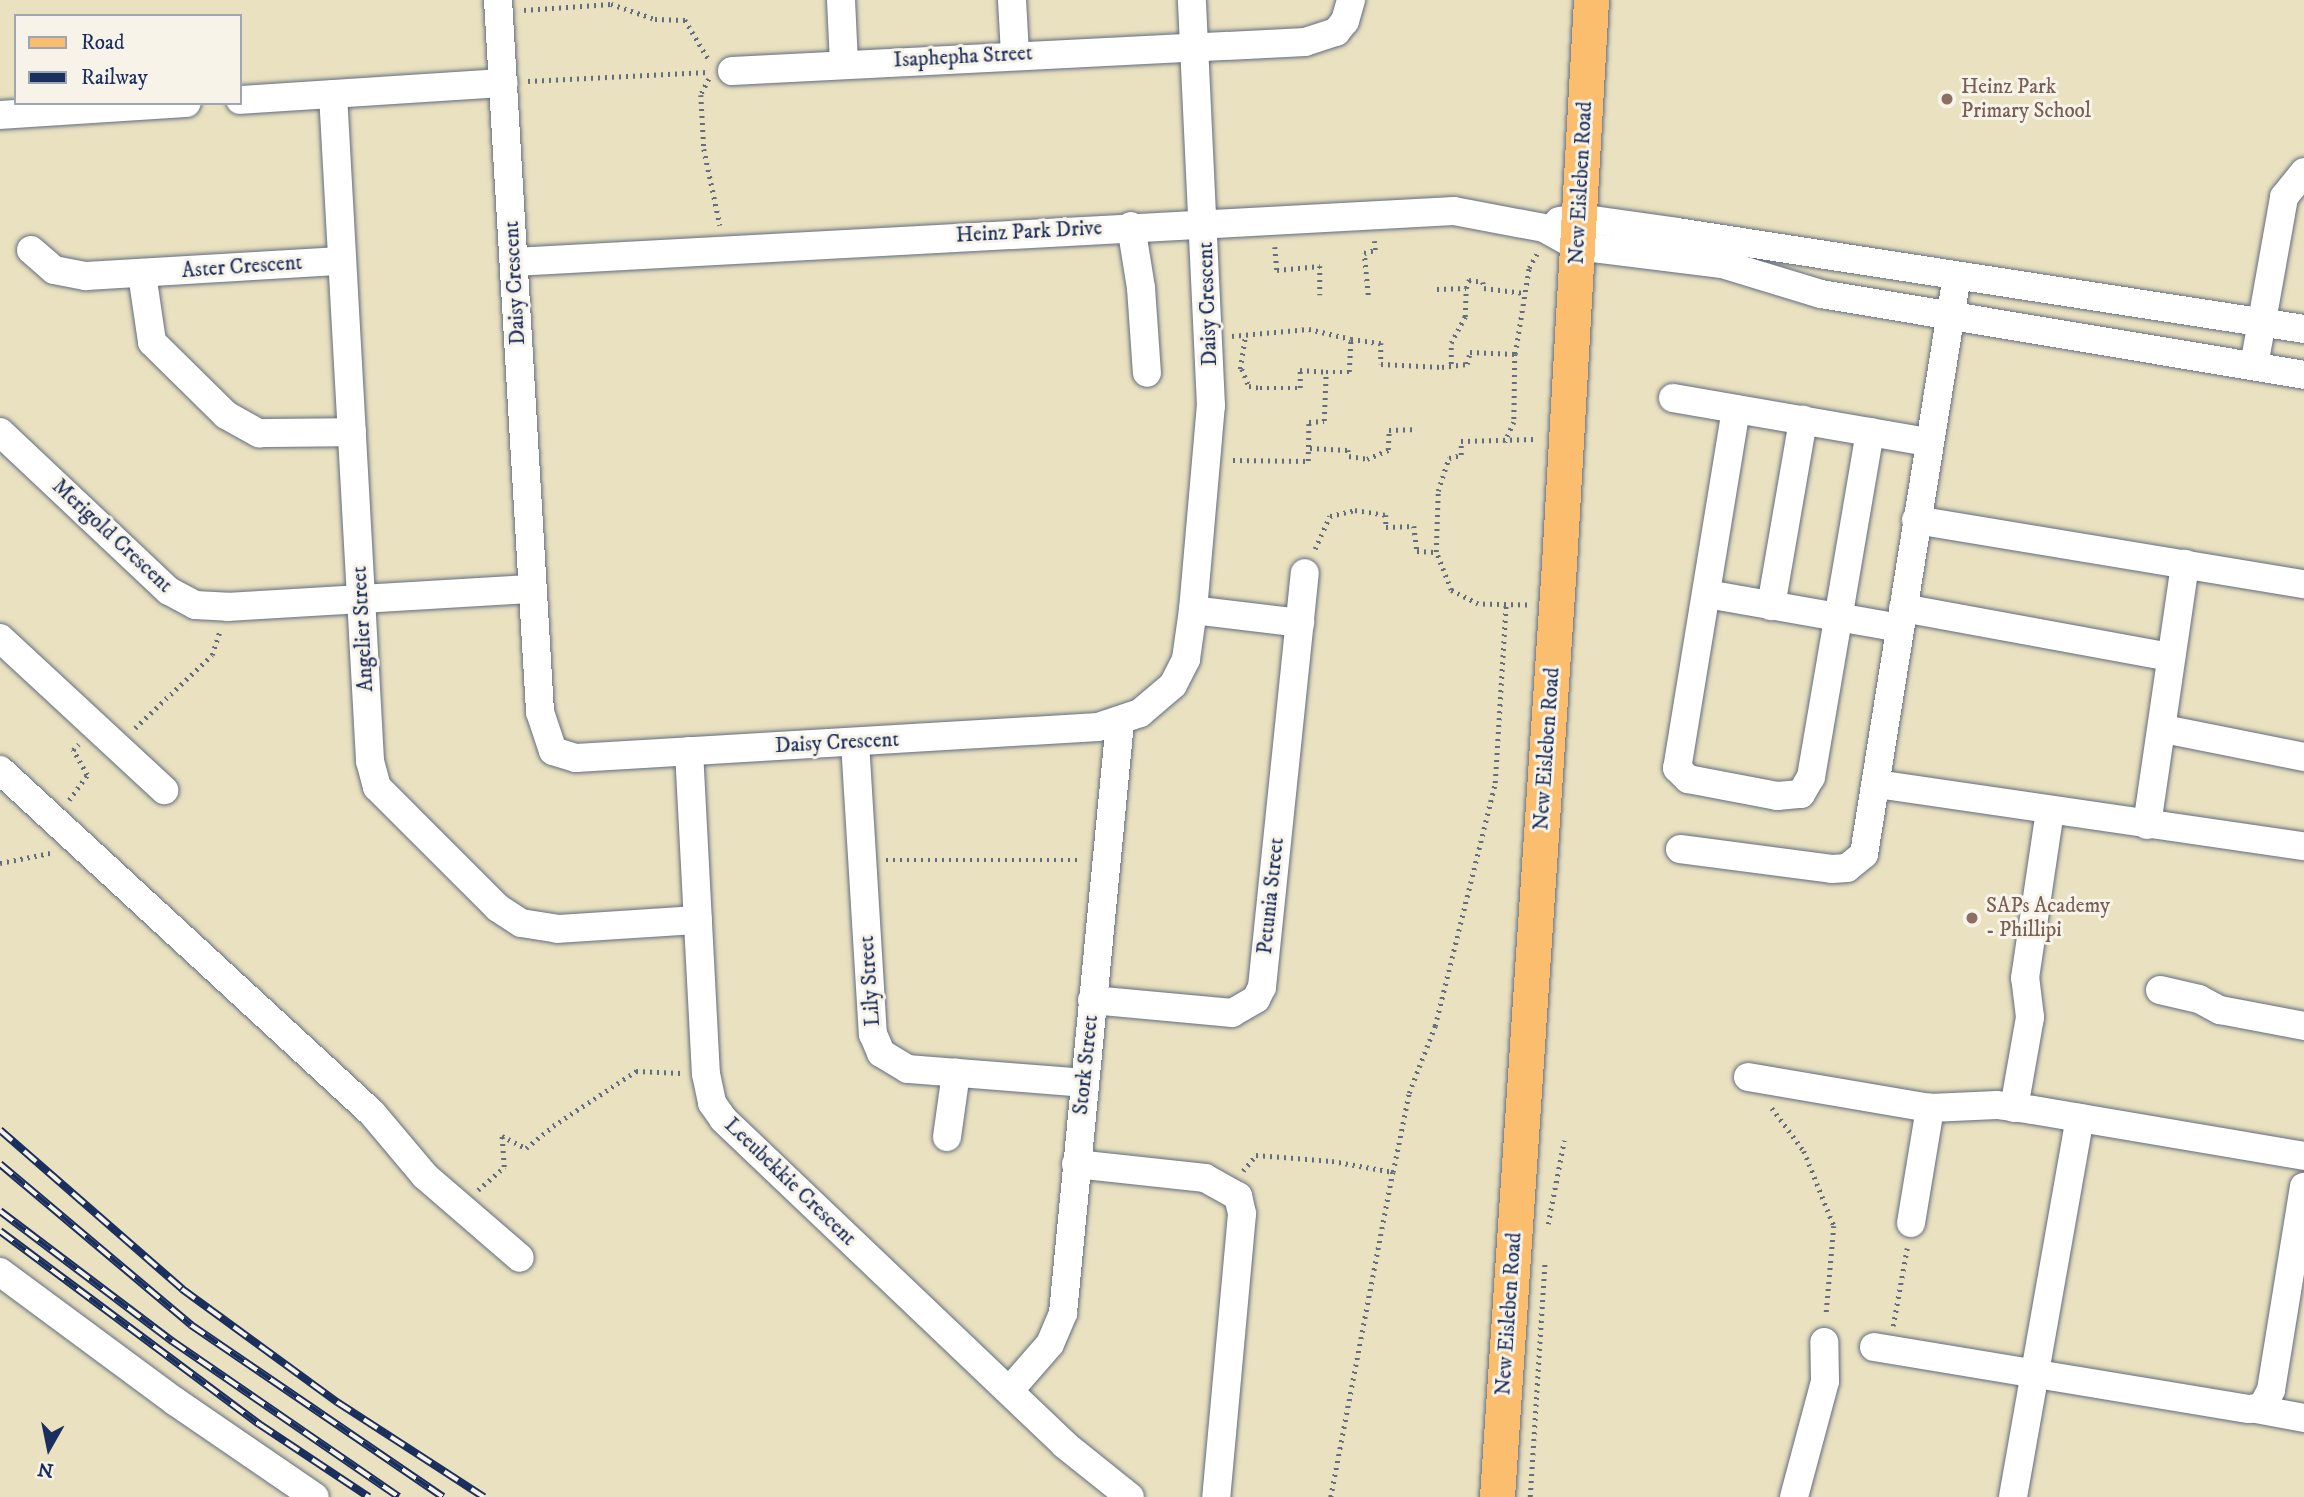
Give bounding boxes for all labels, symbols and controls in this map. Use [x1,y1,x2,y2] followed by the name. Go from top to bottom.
[14,14,242,105] legend
[81,30,125,56] text: Road
[893,41,1033,73] street label: Isaphepha Street
[81,65,148,91] text: Railway
[1961,74,2091,124] place label: Heinz Park Primary School
[1939,91,1955,107] marker: Heinz Park Primary School
[1564,101,1598,265] street label: New Eisleben Road
[955,216,1103,248] street label: Heinz Park Drive
[499,220,531,346] street label: Daisy Crescent
[1193,242,1223,366] street label: Daisy Crescent
[181,250,303,284] street label: Aster Crescent
[47,474,177,598] street label: Merigold Crescent
[347,566,379,692] street label: Angelier Street
[1529,667,1565,831] street label: New Eisleben Road
[774,727,900,759] street label: Daisy Crescent
[1252,837,1290,955] street label: Petunia Street
[1986,893,2110,943] place label: SAPs Academy - Phillipi
[1964,910,1980,926] marker: SAPs Academy - Phillipi
[854,935,886,1027] street label: Lily Street
[1068,1014,1104,1116] street label: Stork Street
[719,1113,861,1251] street label: Leeubekkie Crescent
[1491,1232,1527,1396] street label: New Eisleben Road
[14,1413,84,1483] north arrow
[36,1457,55,1482] text: N

